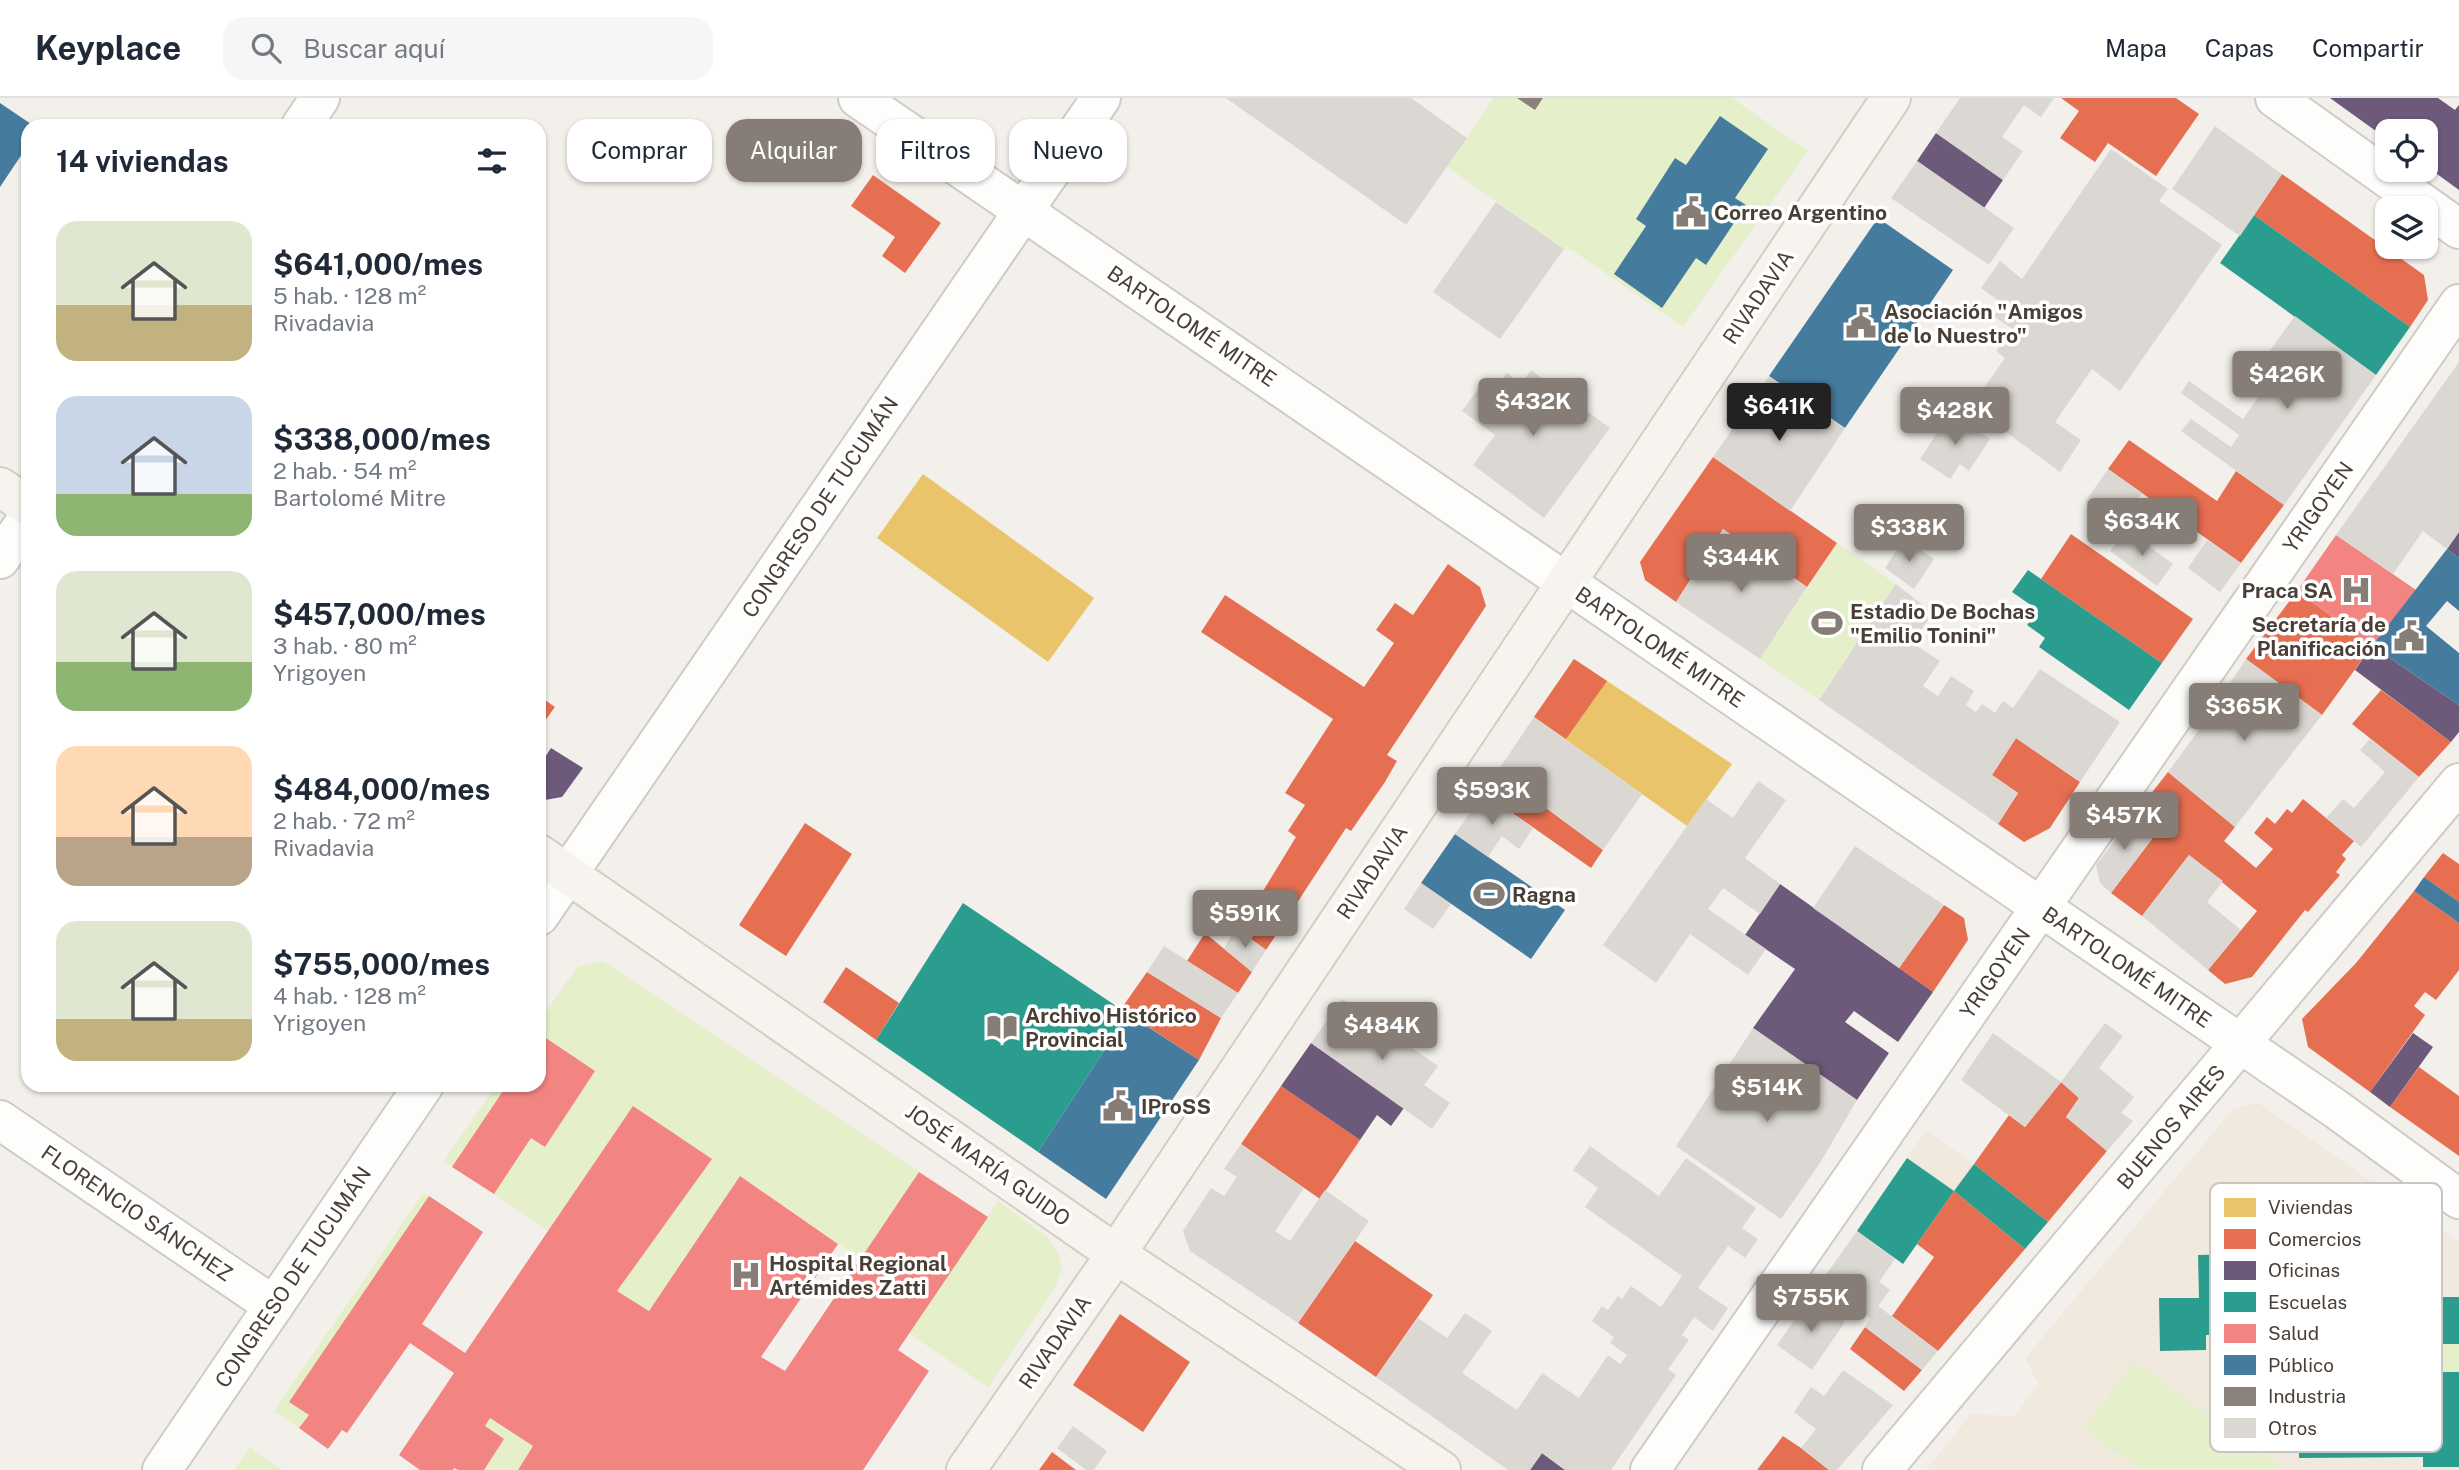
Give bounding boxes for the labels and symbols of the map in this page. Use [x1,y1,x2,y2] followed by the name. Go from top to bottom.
[1674,195,1708,229] public building icon: Correo Argentino
[1714,200,1887,225] place label: Correo Argentino
[1717,245,1799,349] street label: RIVADAVIA
[1103,260,1281,392] street label: BARTOLOMÉ MITRE
[1884,299,2083,348] place label: Asociación "Amigos de lo Nuestro"
[1844,306,1878,340] public building icon: Asociación "Amigos de lo Nuestro"
[2238,352,2336,411] pin: $426K
[1484,378,1582,438] pin: $432K
[1730,384,1828,443] pin: $641K
[1906,388,2004,447] pin: $428K
[737,392,903,622] street label: CONGRESO DE TUCUMÁN
[2278,457,2358,557] street label: YRIGOYEN
[2093,498,2191,558] pin: $634K
[1860,504,1958,564] pin: $338K
[1692,534,1790,594] pin: $344K
[2339,573,2373,607] hospital icon: Praca SA
[2241,578,2333,603] place label: Praca SA
[1571,581,1749,713] street label: BARTOLOMÉ MITRE
[1850,599,2035,648] place label: Estadio De Bochas "Emilio Tonini"
[1810,606,1844,640] sports icon: Estadio De Bochas "Emilio Tonini"
[2251,612,2386,661] place label: Secretaría de Planificación
[2392,619,2426,653] public building icon: Secretaría de Planificación
[2195,684,2293,743] pin: $365K
[1443,768,1541,827] pin: $593K
[2075,792,2173,852] pin: $457K
[1331,820,1413,924] street label: RIVADAVIA
[1472,877,1506,911] sports icon: Ragna
[1512,882,1576,907] place label: Ragna
[1196,890,1294,950] pin: $591K
[2038,901,2216,1033] street label: BARTOLOMÉ MITRE
[1955,923,2035,1023] street label: YRIGOYEN
[1333,1002,1431,1062] pin: $484K
[1025,1003,1197,1052] place label: Archivo Histórico Provincial
[985,1010,1019,1044] library icon: Archivo Histórico Provincial
[2112,1060,2230,1194] street label: BUENOS AIRES
[1718,1065,1816,1124] pin: $514K
[1101,1089,1135,1123] public building icon: IProSS
[1141,1094,1211,1119] place label: IProSS
[901,1099,1075,1231] street label: JOSÉ MARÍA GUIDO
[37,1140,237,1286] street label: FLORENCIO SÁNCHEZ
[210,1162,376,1392] street label: CONGRESO DE TUCUMÁN
[2210,1183,2442,1452] legend
[2268,1196,2353,1218] text: Viviendas
[2268,1228,2361,1250] text: Comercios
[769,1251,947,1300] place label: Hospital Regional Artémides Zatti
[729,1258,763,1292] hospital icon: Hospital Regional Artémides Zatti
[2268,1259,2340,1281] text: Oficinas
[1762,1274,1860,1334] pin: $755K
[1014,1290,1096,1394] street label: RIVADAVIA
[2268,1291,2347,1313] text: Escuelas
[2268,1322,2319,1344] text: Salud
[2268,1354,2334,1376] text: Público
[2268,1385,2346,1407] text: Industria
[2268,1417,2317,1439] text: Otros

